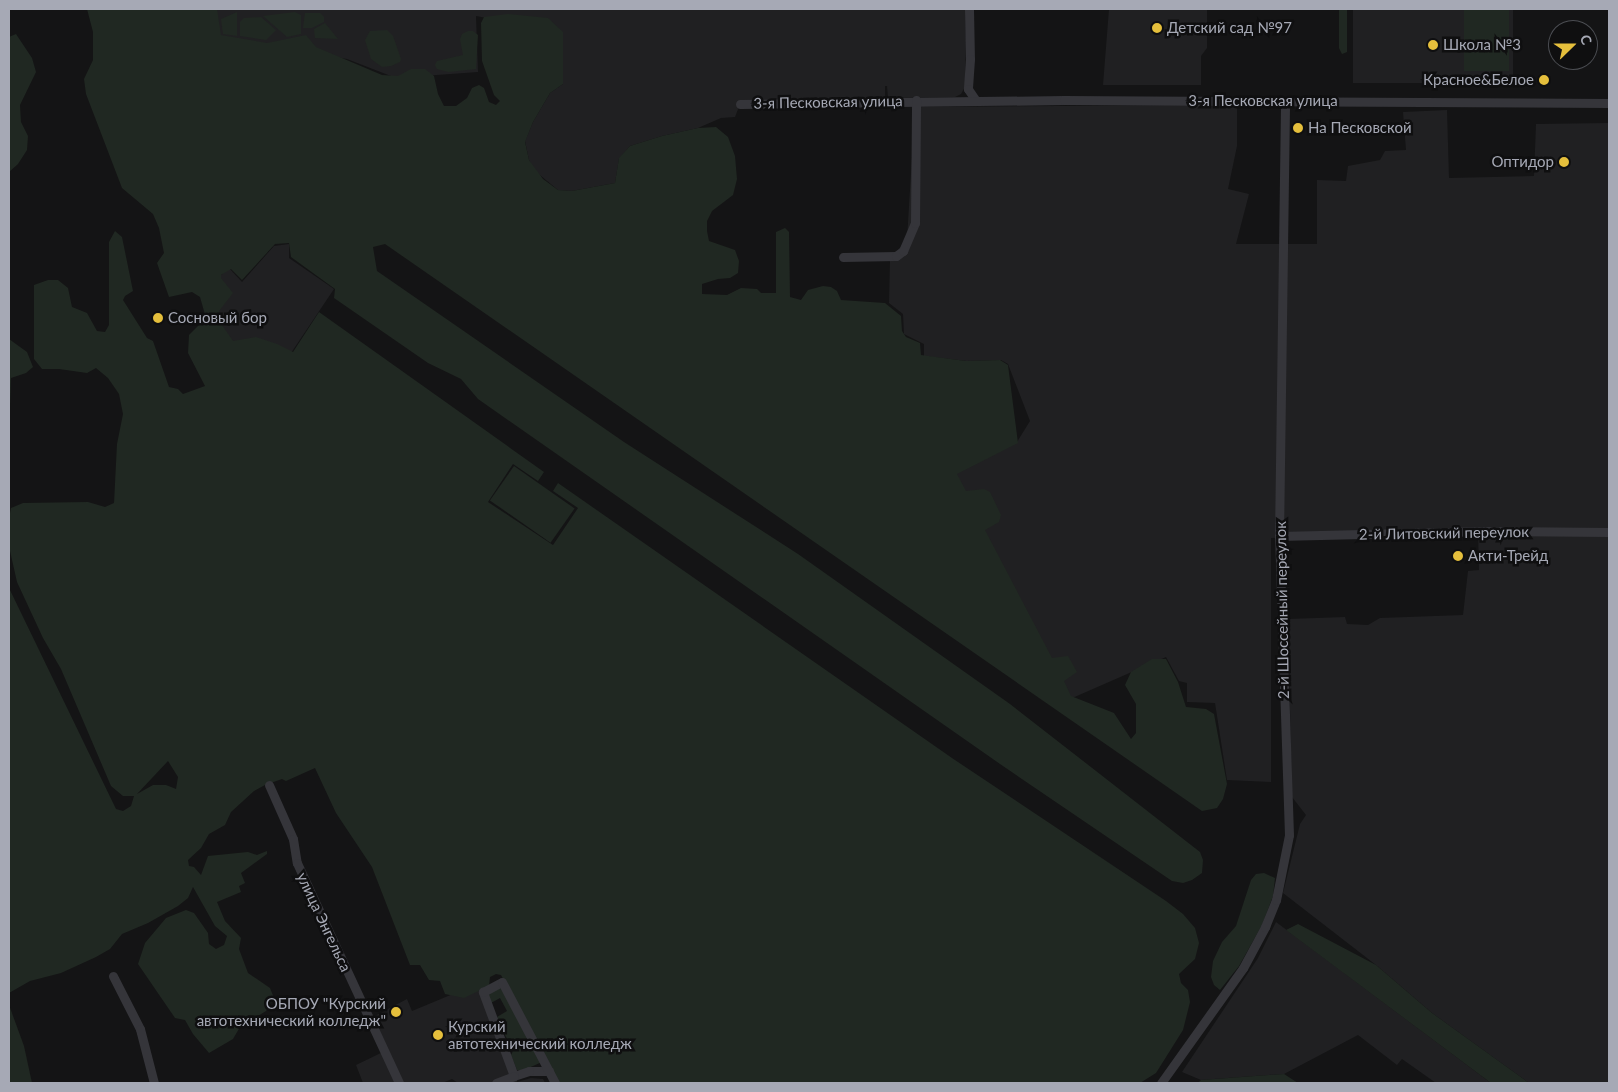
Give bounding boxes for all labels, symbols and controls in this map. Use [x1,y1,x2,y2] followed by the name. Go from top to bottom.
[1167,19,1292,37] place label: Детский сад №97
[1548,20,1598,70] north arrow
[1151,22,1163,34] marker: Детский сад №97
[1577,32,1596,47] text: С
[1443,36,1521,54] place label: Школа №3
[1427,39,1439,51] marker: Школа №3
[1423,71,1534,89] place label: Красное&Белое
[1538,74,1550,86] marker: Красное&Белое
[753,92,903,112] street label: 3-я Песковская улица
[1188,92,1338,110] street label: 3-я Песковская улица
[1308,119,1412,137] place label: На Песковской
[1292,122,1304,134] marker: На Песковской
[1491,153,1554,171] place label: Оптидор
[1558,156,1570,168] marker: Оптидор
[168,309,267,327] place label: Сосновый бор
[152,312,164,324] marker: Сосновый бор
[1271,521,1293,699] street label: 2-й Шоссейный переулок
[1359,523,1529,543] street label: 2-й Литовский переулок
[1468,547,1548,565] place label: Акти-Трейд
[1452,550,1464,562] marker: Акти-Трейд
[293,869,355,975] street label: улица Энгельса
[197,994,386,1029] place label: ОБПОУ "Курский автотехнический колледж"
[390,1006,402,1018] marker: ОБПОУ "Курский автотехнический колледж"
[448,1017,632,1052] place label: Курский автотехнический колледж
[432,1029,444,1041] marker: Курский автотехнический колледж

